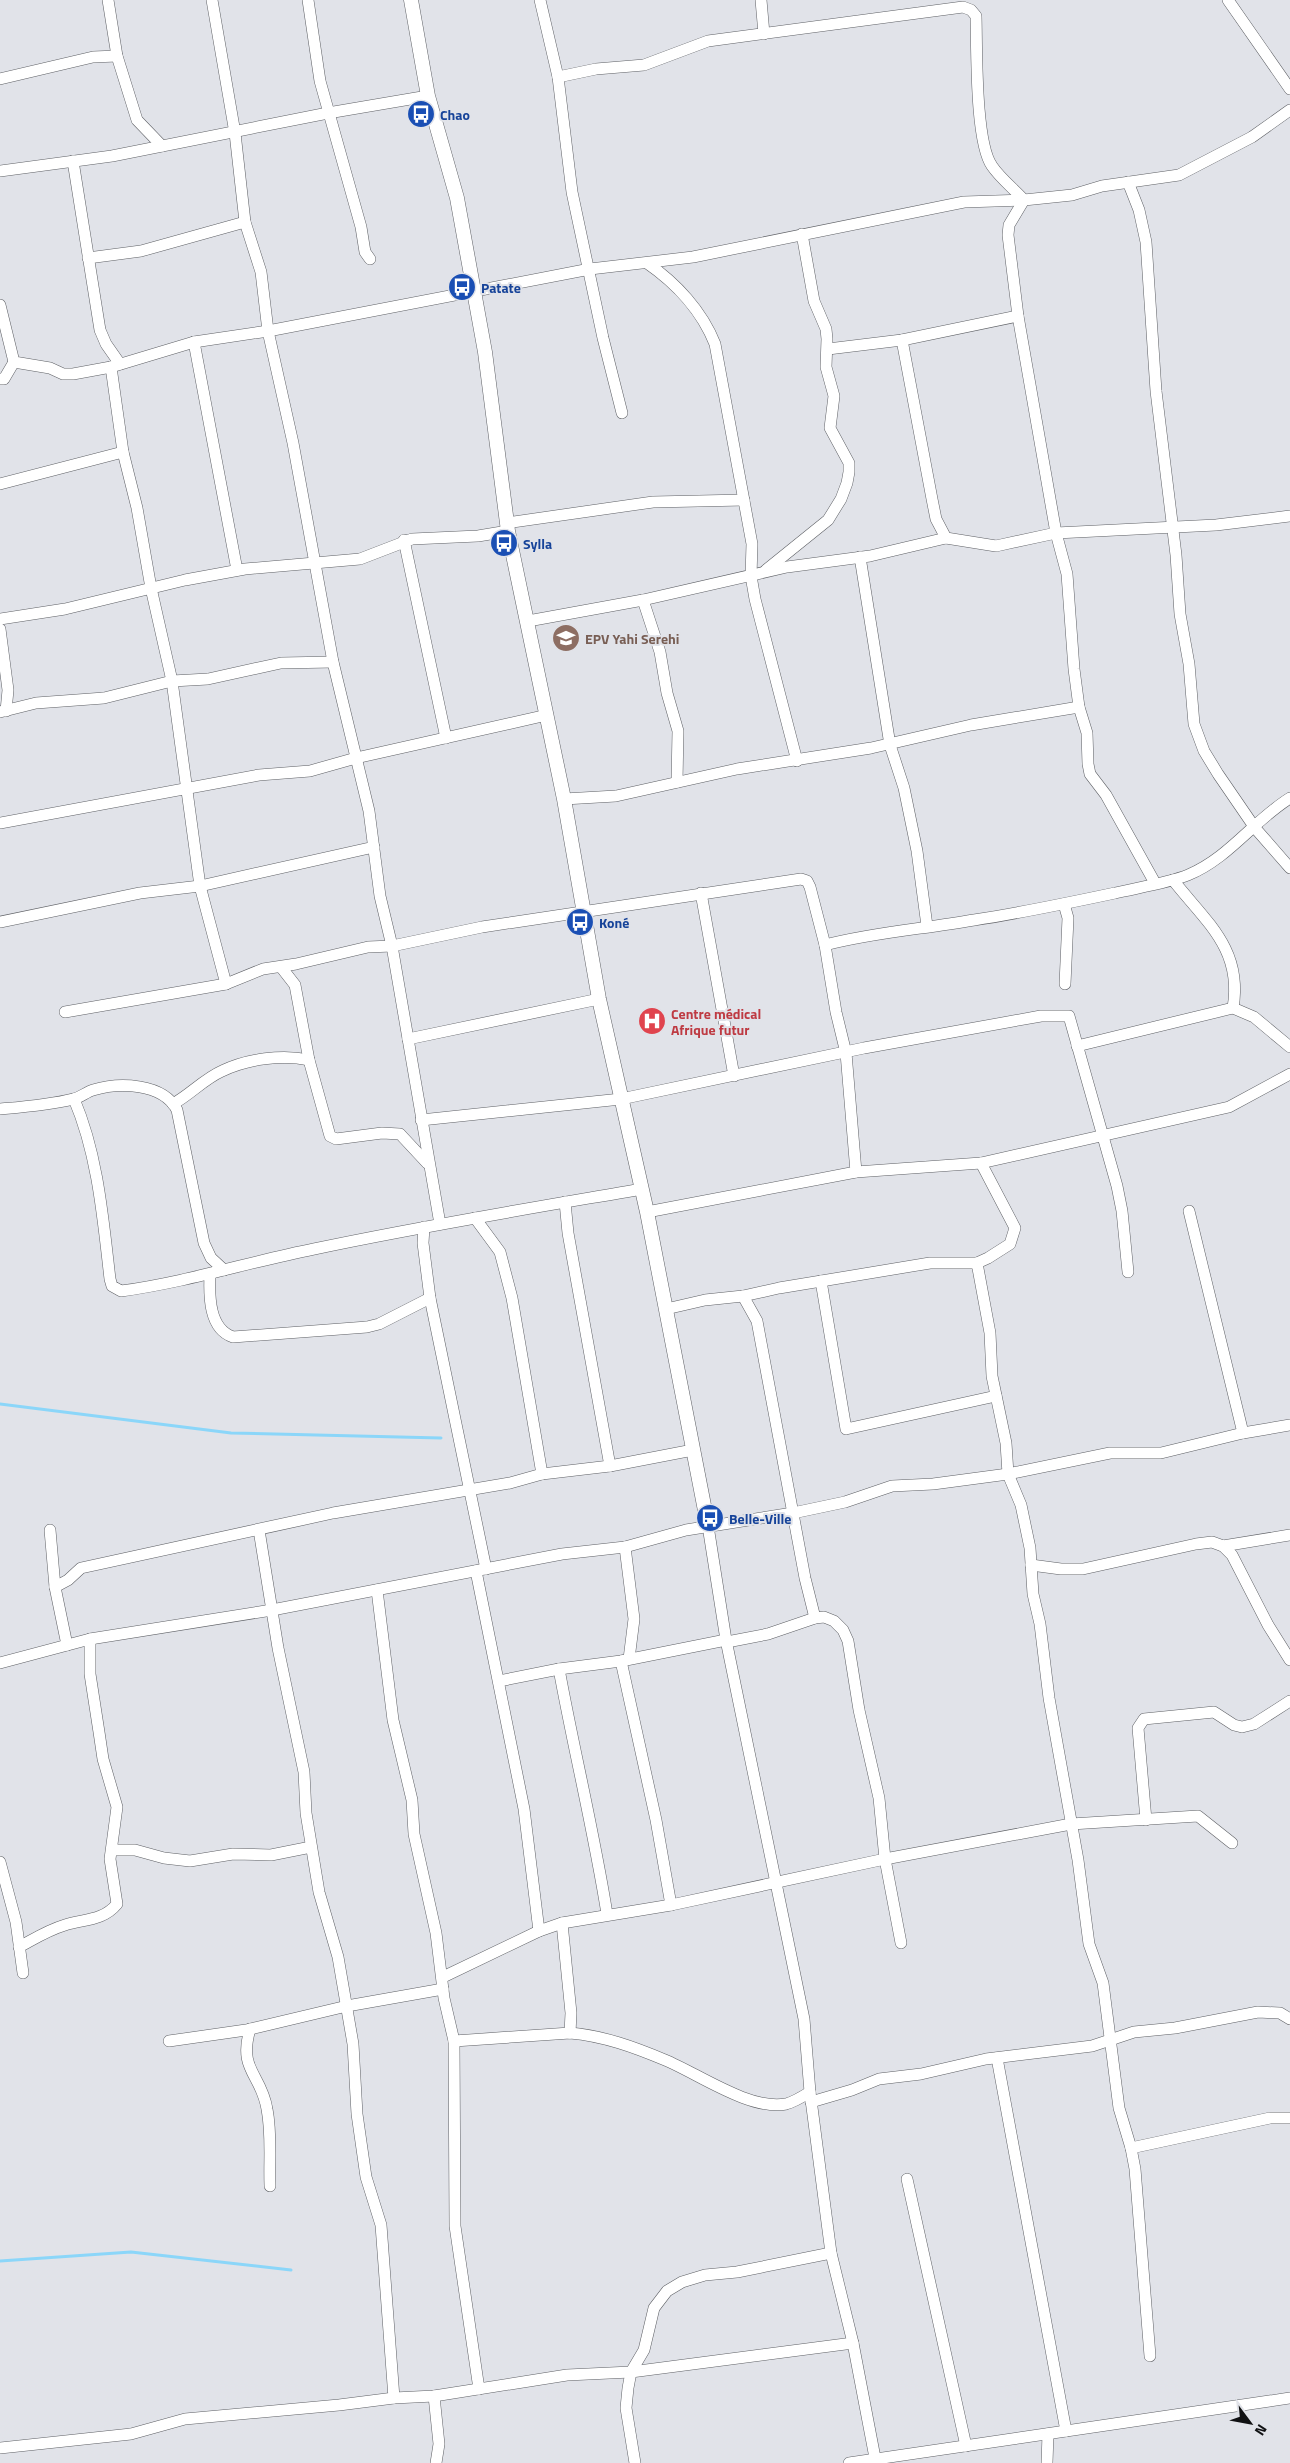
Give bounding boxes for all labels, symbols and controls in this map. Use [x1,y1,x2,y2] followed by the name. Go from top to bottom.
[406,99,436,129] bus stop icon: Chao
[440,104,470,125] place label: Chao
[447,272,477,302] bus stop icon: Patate
[481,277,521,298] place label: Patate
[489,528,519,558] bus stop icon: Sylla
[523,533,552,554] place label: Sylla
[551,623,581,653] school or university icon: EPV Yahi Serehi
[585,628,679,649] place label: EPV Yahi Serehi
[565,907,595,937] bus stop icon: Koné
[599,912,629,933] place label: Koné
[671,1003,761,1040] place label: Centre médical Afrique futur
[637,1006,667,1036] hospital icon: Centre médical Afrique futur
[695,1503,725,1533] bus stop icon: Belle-Ville
[729,1508,792,1529] place label: Belle-Ville
[1225,2398,1275,2448] north arrow
[1250,2420,1273,2440] text: N

